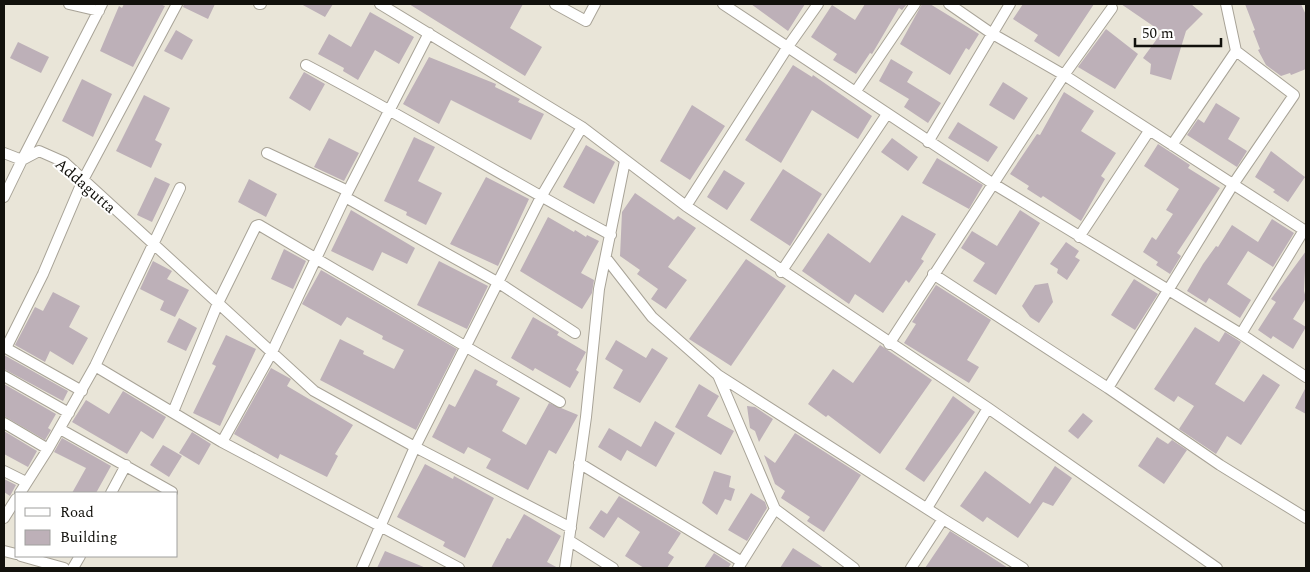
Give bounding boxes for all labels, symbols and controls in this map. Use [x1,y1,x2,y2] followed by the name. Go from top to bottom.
[1135,15,1221,47] scale bar
[1142,22,1174,45] text: 50 m
[49,152,121,219] street label: Addagutta
[15,492,178,557] legend
[60,501,94,524] text: Road
[60,526,117,549] text: Building

